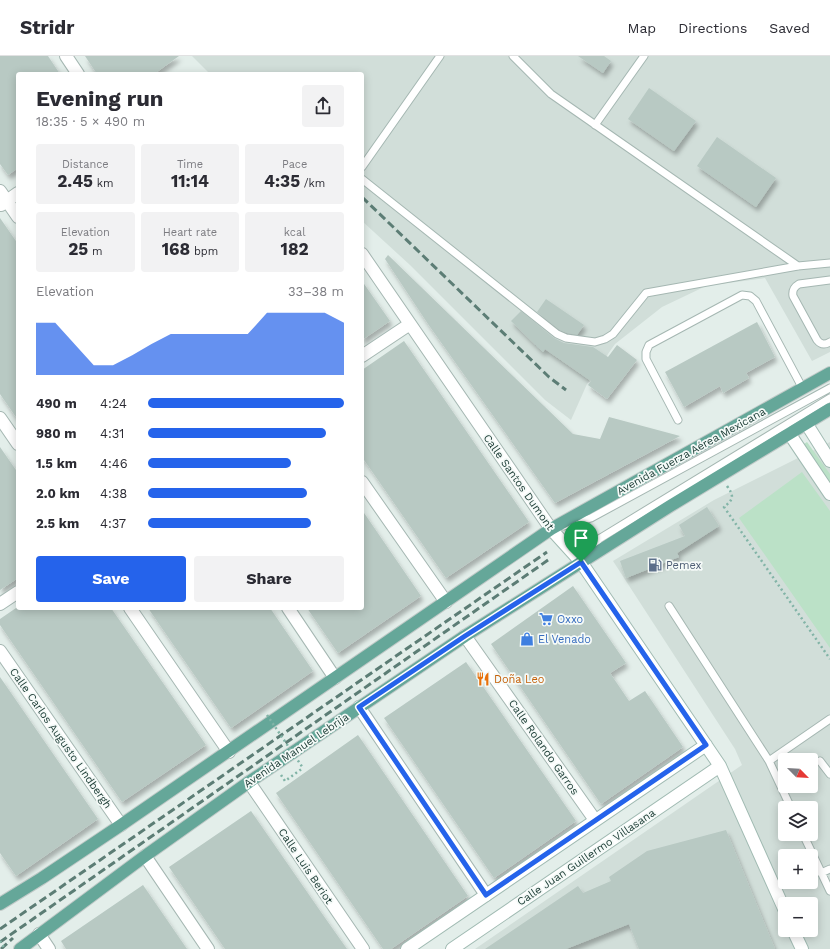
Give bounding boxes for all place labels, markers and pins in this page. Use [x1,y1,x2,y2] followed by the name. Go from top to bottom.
[564,521,598,562] pin
[647,557,663,573] fuel station icon: Pemex
[666,559,702,572] place label: Pemex
[538,611,554,627] supermarket icon: Oxxo
[557,613,583,626] place label: Oxxo
[519,631,535,647] shop icon: El Venado
[538,633,591,646] place label: El Venado
[475,671,491,687] restaurant icon: Doña Leo
[494,673,544,686] place label: Doña Leo

